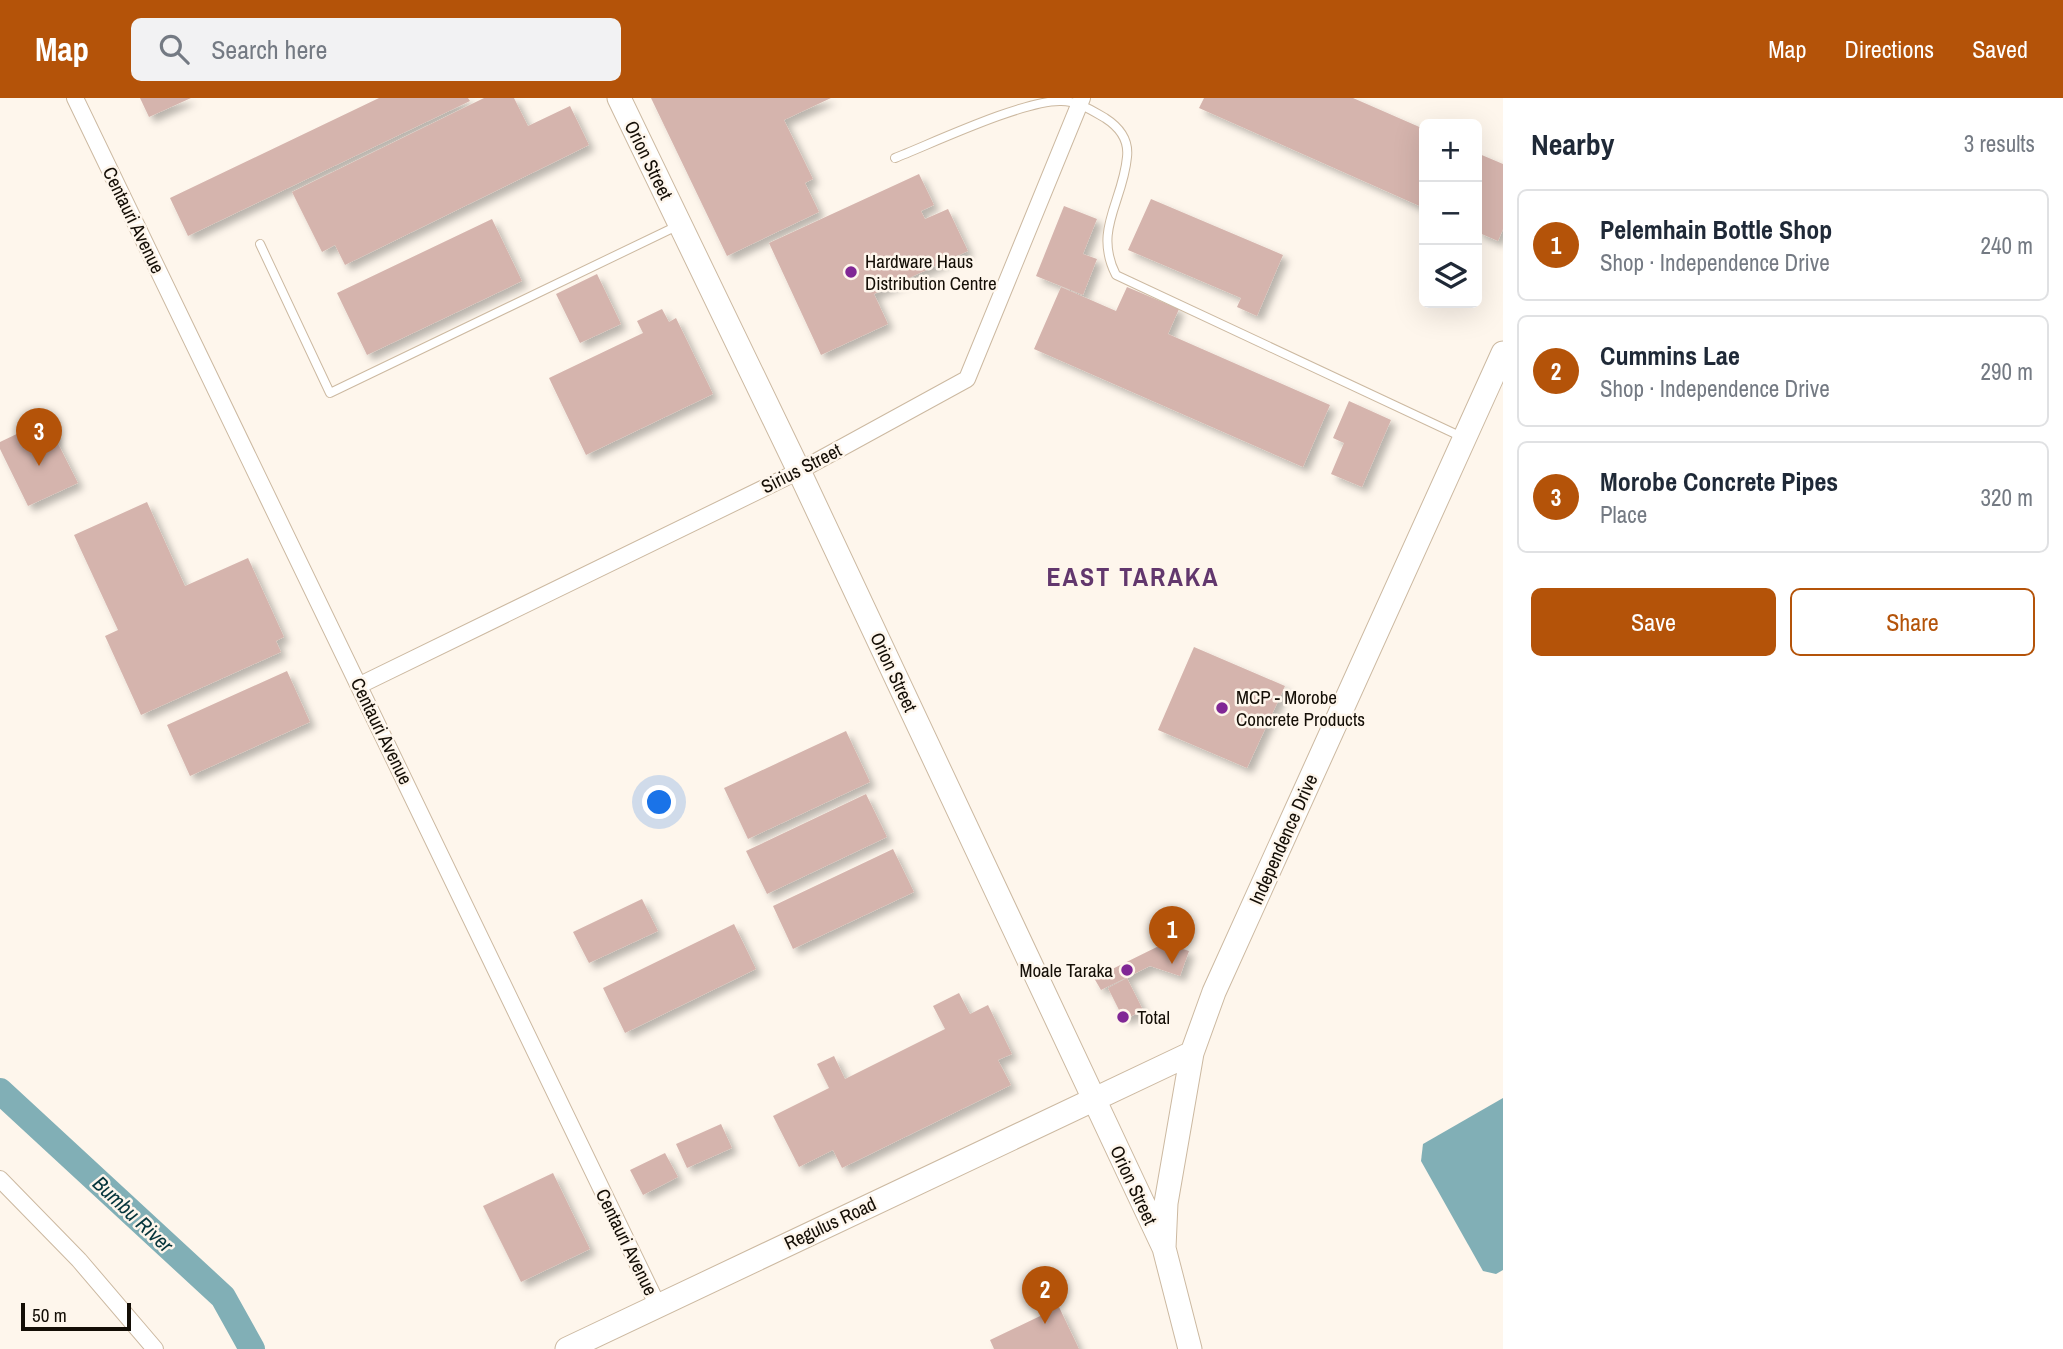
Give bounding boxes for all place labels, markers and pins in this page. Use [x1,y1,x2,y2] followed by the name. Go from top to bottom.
[865,248,997,296] place label: Hardware Haus Distribution Centre
[843,264,859,280] marker: Hardware Haus Distribution Centre
[16,408,62,466] pin: 3
[1236,684,1365,732] place label: MCP - Morobe Concrete Products
[1214,700,1230,716] marker: MCP - Morobe Concrete Products
[1149,906,1195,964] pin: 1
[1019,957,1113,983] place label: Moale Taraka
[1119,962,1135,978] marker: Moale Taraka
[1137,1004,1170,1030] place label: Total
[1115,1009,1131,1025] marker: Total
[1022,1266,1068,1324] pin: 2

